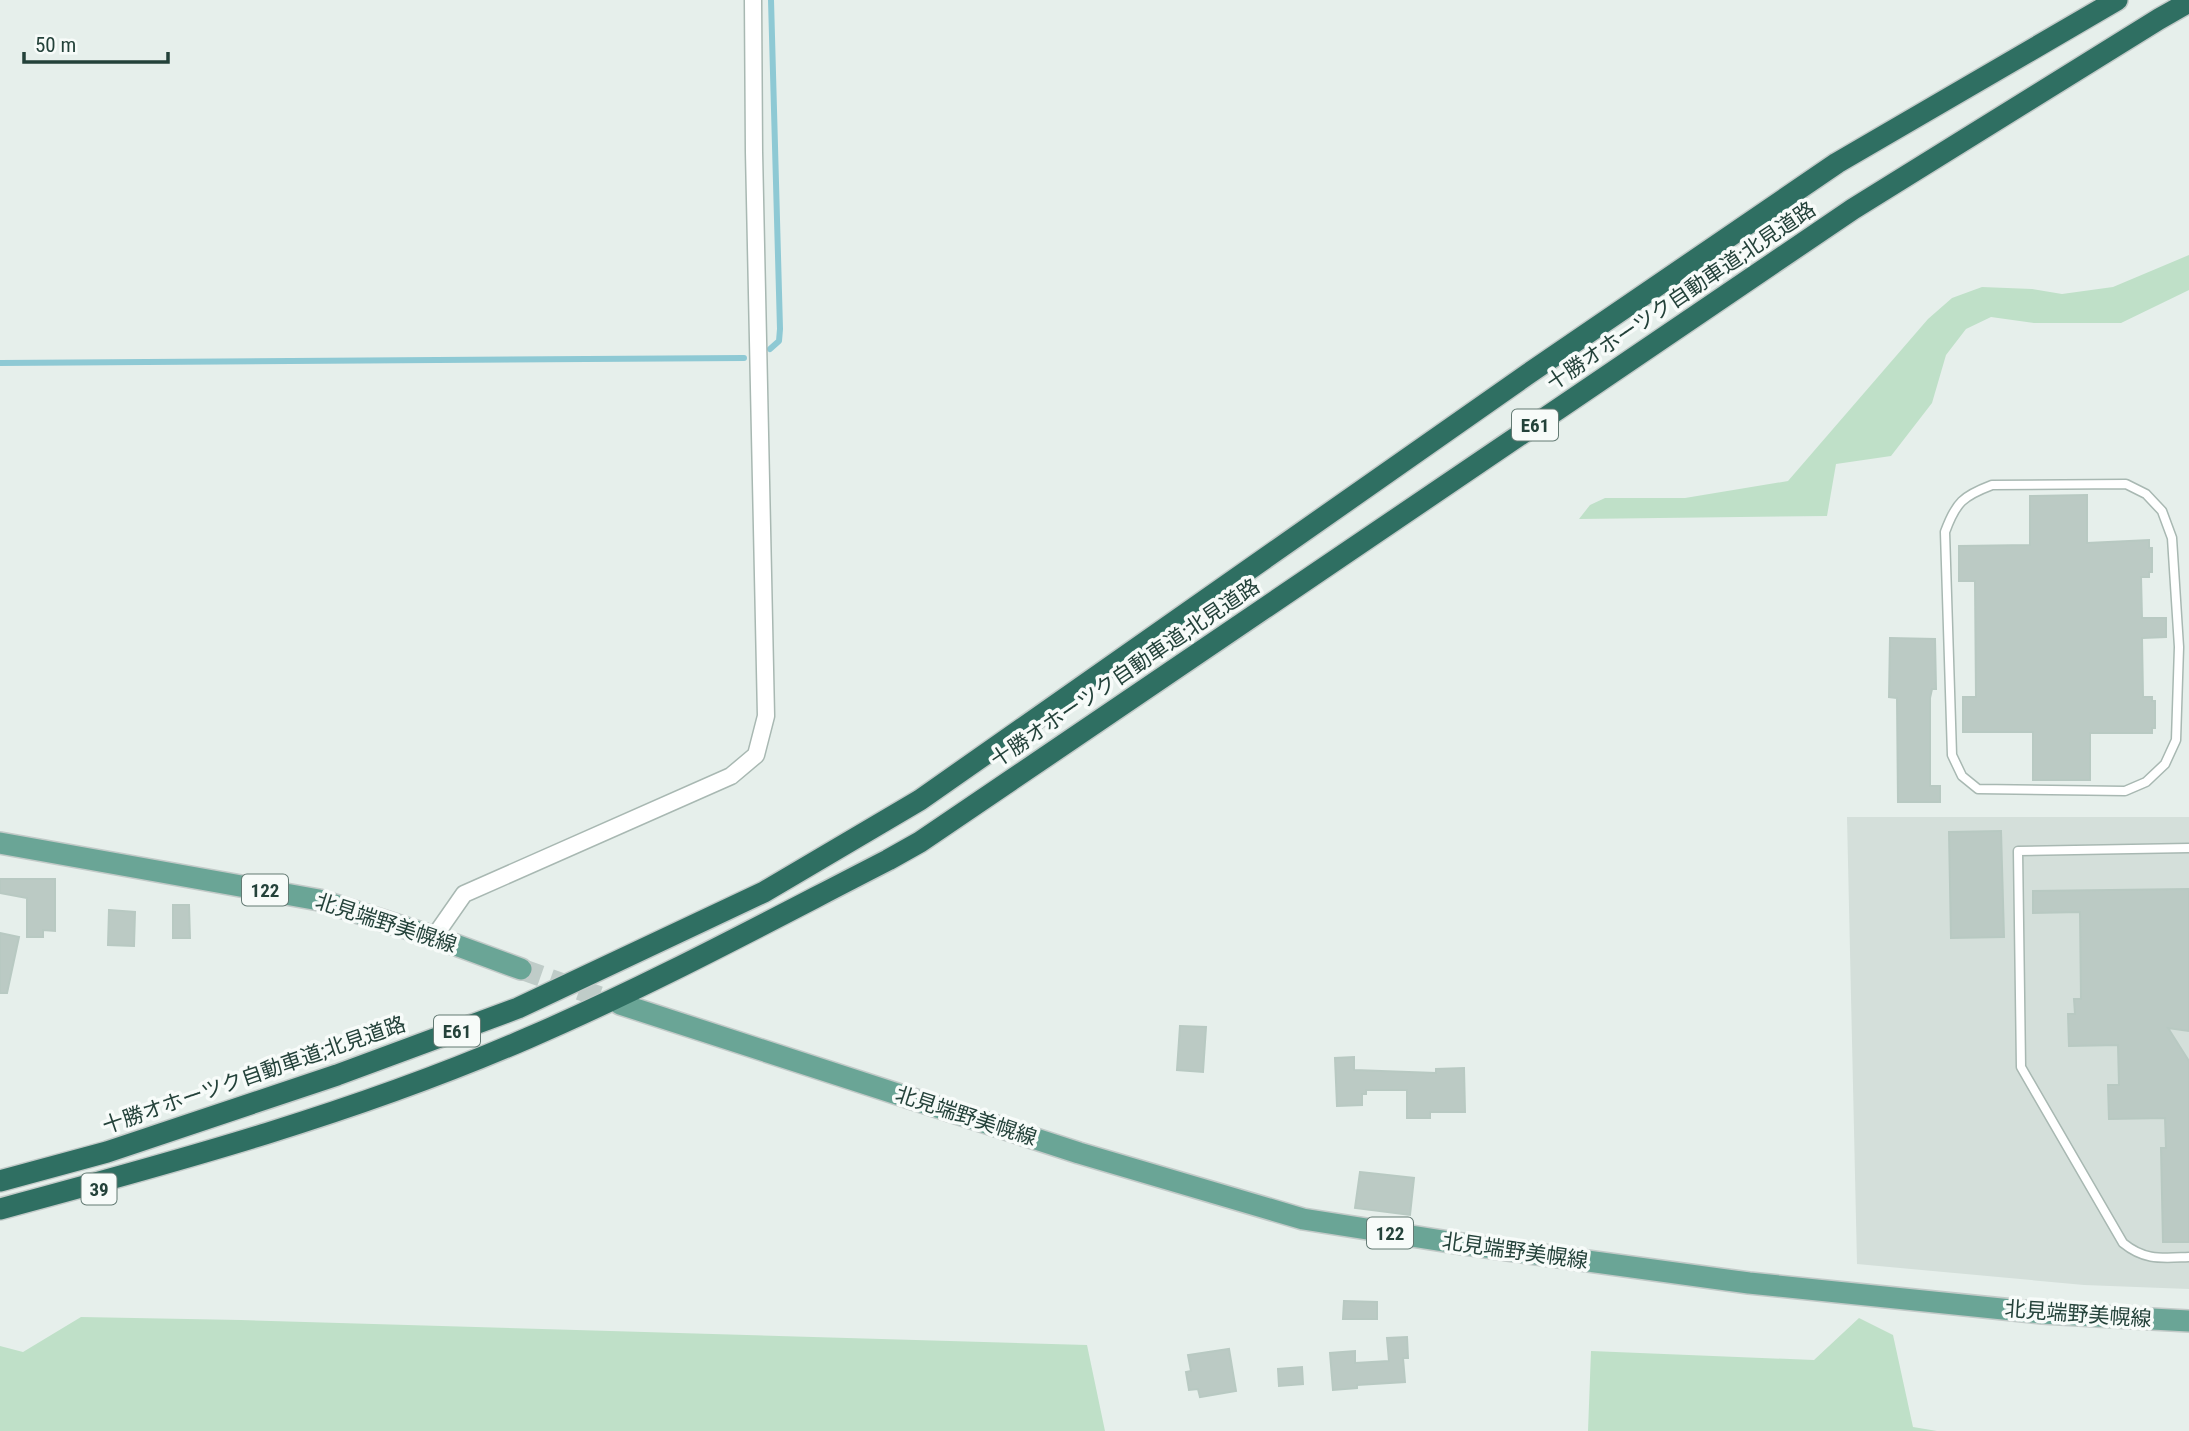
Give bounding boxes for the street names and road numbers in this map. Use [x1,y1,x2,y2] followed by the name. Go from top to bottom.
[1542,197,1820,395] street label: 十勝オホーツク自動車道;北見道路
[1512,410,1558,440] road number: E61
[986,574,1264,772] street label: 十勝オホーツク自動車道;北見道路
[242,874,288,906] road number: 122
[312,889,460,957] street label: 北見端野美幌線
[99,1012,409,1138] street label: 十勝オホーツク自動車道;北見道路
[434,1015,480,1046] road number: E61
[892,1082,1040,1150] street label: 北見端野美幌線
[82,1174,116,1204] road number: 39
[1367,1218,1413,1248] road number: 122
[1441,1229,1589,1273] street label: 北見端野美幌線
[2004,1297,2152,1331] street label: 北見端野美幌線

